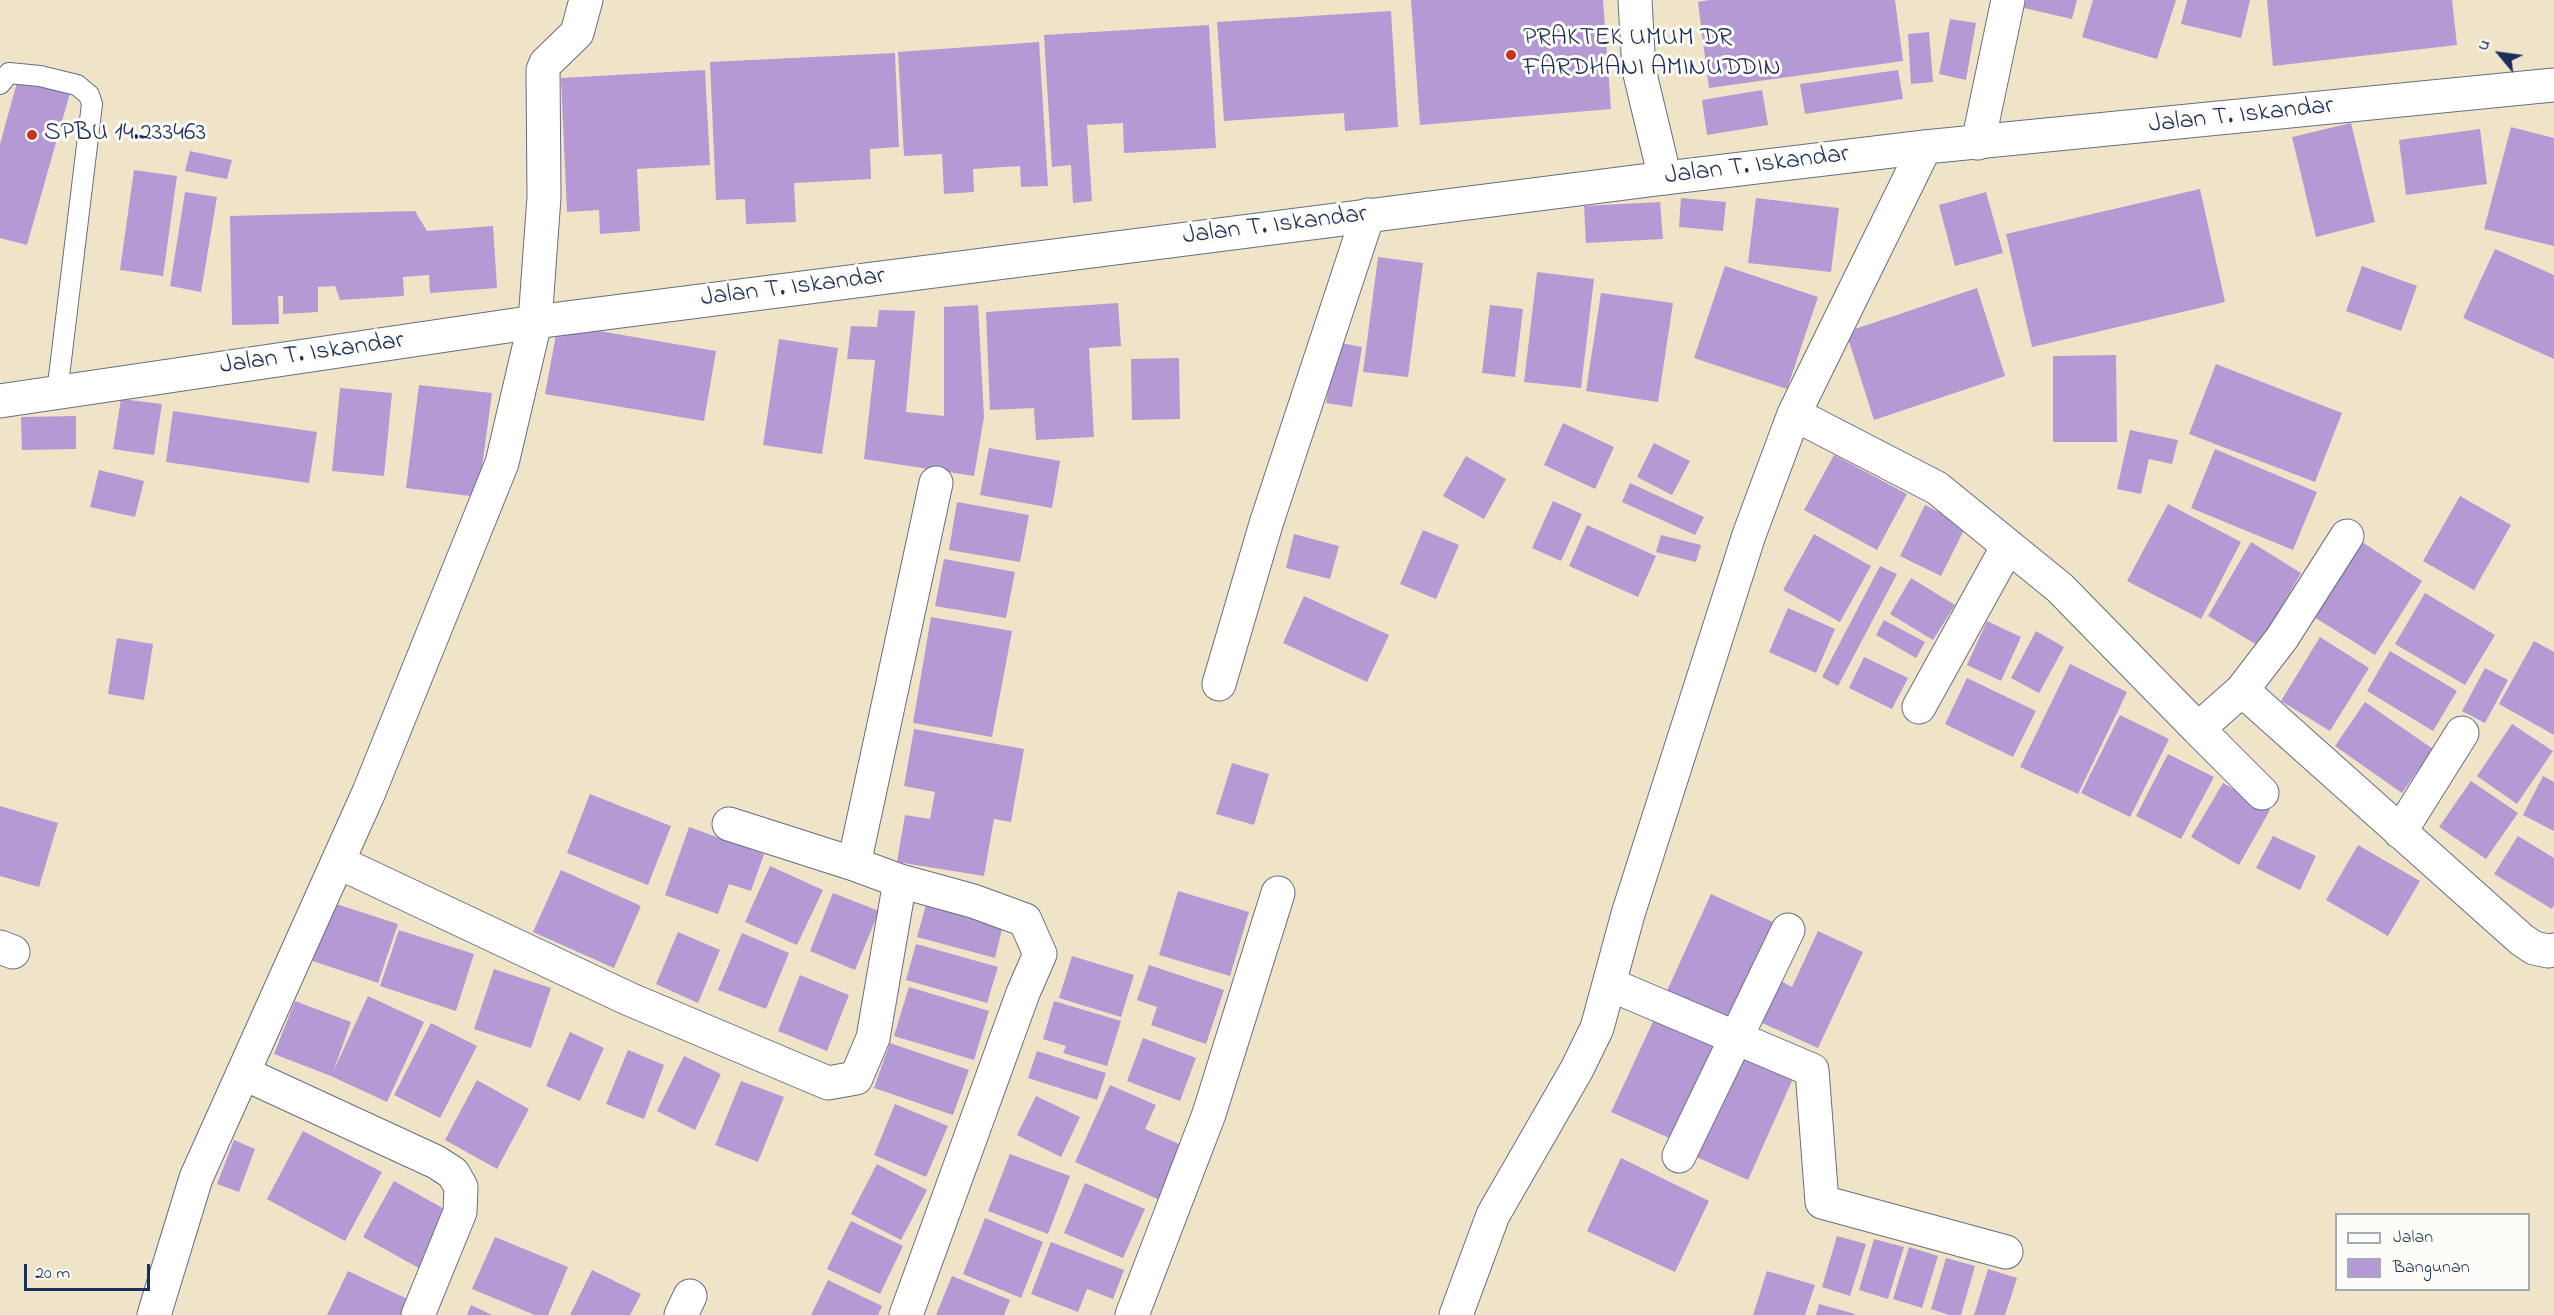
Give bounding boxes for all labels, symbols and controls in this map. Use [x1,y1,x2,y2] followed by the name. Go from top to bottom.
[1523,24,1781,86] place label: PRAKTEK UMUM DR FARDHANI AMINUDDIN
[2470,24,2530,84] north arrow
[2471,35,2497,56] text: U
[1504,48,1518,62] marker: PRAKTEK UMUM DR FARDHANI AMINUDDIN
[2147,92,2335,142] street label: Jalan T. Iskandar
[44,119,206,151] place label: SPBU 14.233463
[25,128,39,142] marker: SPBU 14.233463
[1663,140,1851,194] street label: Jalan T. Iskandar
[1181,200,1369,254] street label: Jalan T. Iskandar
[699,262,887,316] street label: Jalan T. Iskandar
[218,327,406,383] street label: Jalan T. Iskandar
[2335,1213,2530,1291] legend
[2393,1225,2433,1251] text: Jalan
[27,1252,153,1290] scale bar
[2393,1255,2470,1281] text: Bangunan
[35,1261,70,1287] text: 20 m

